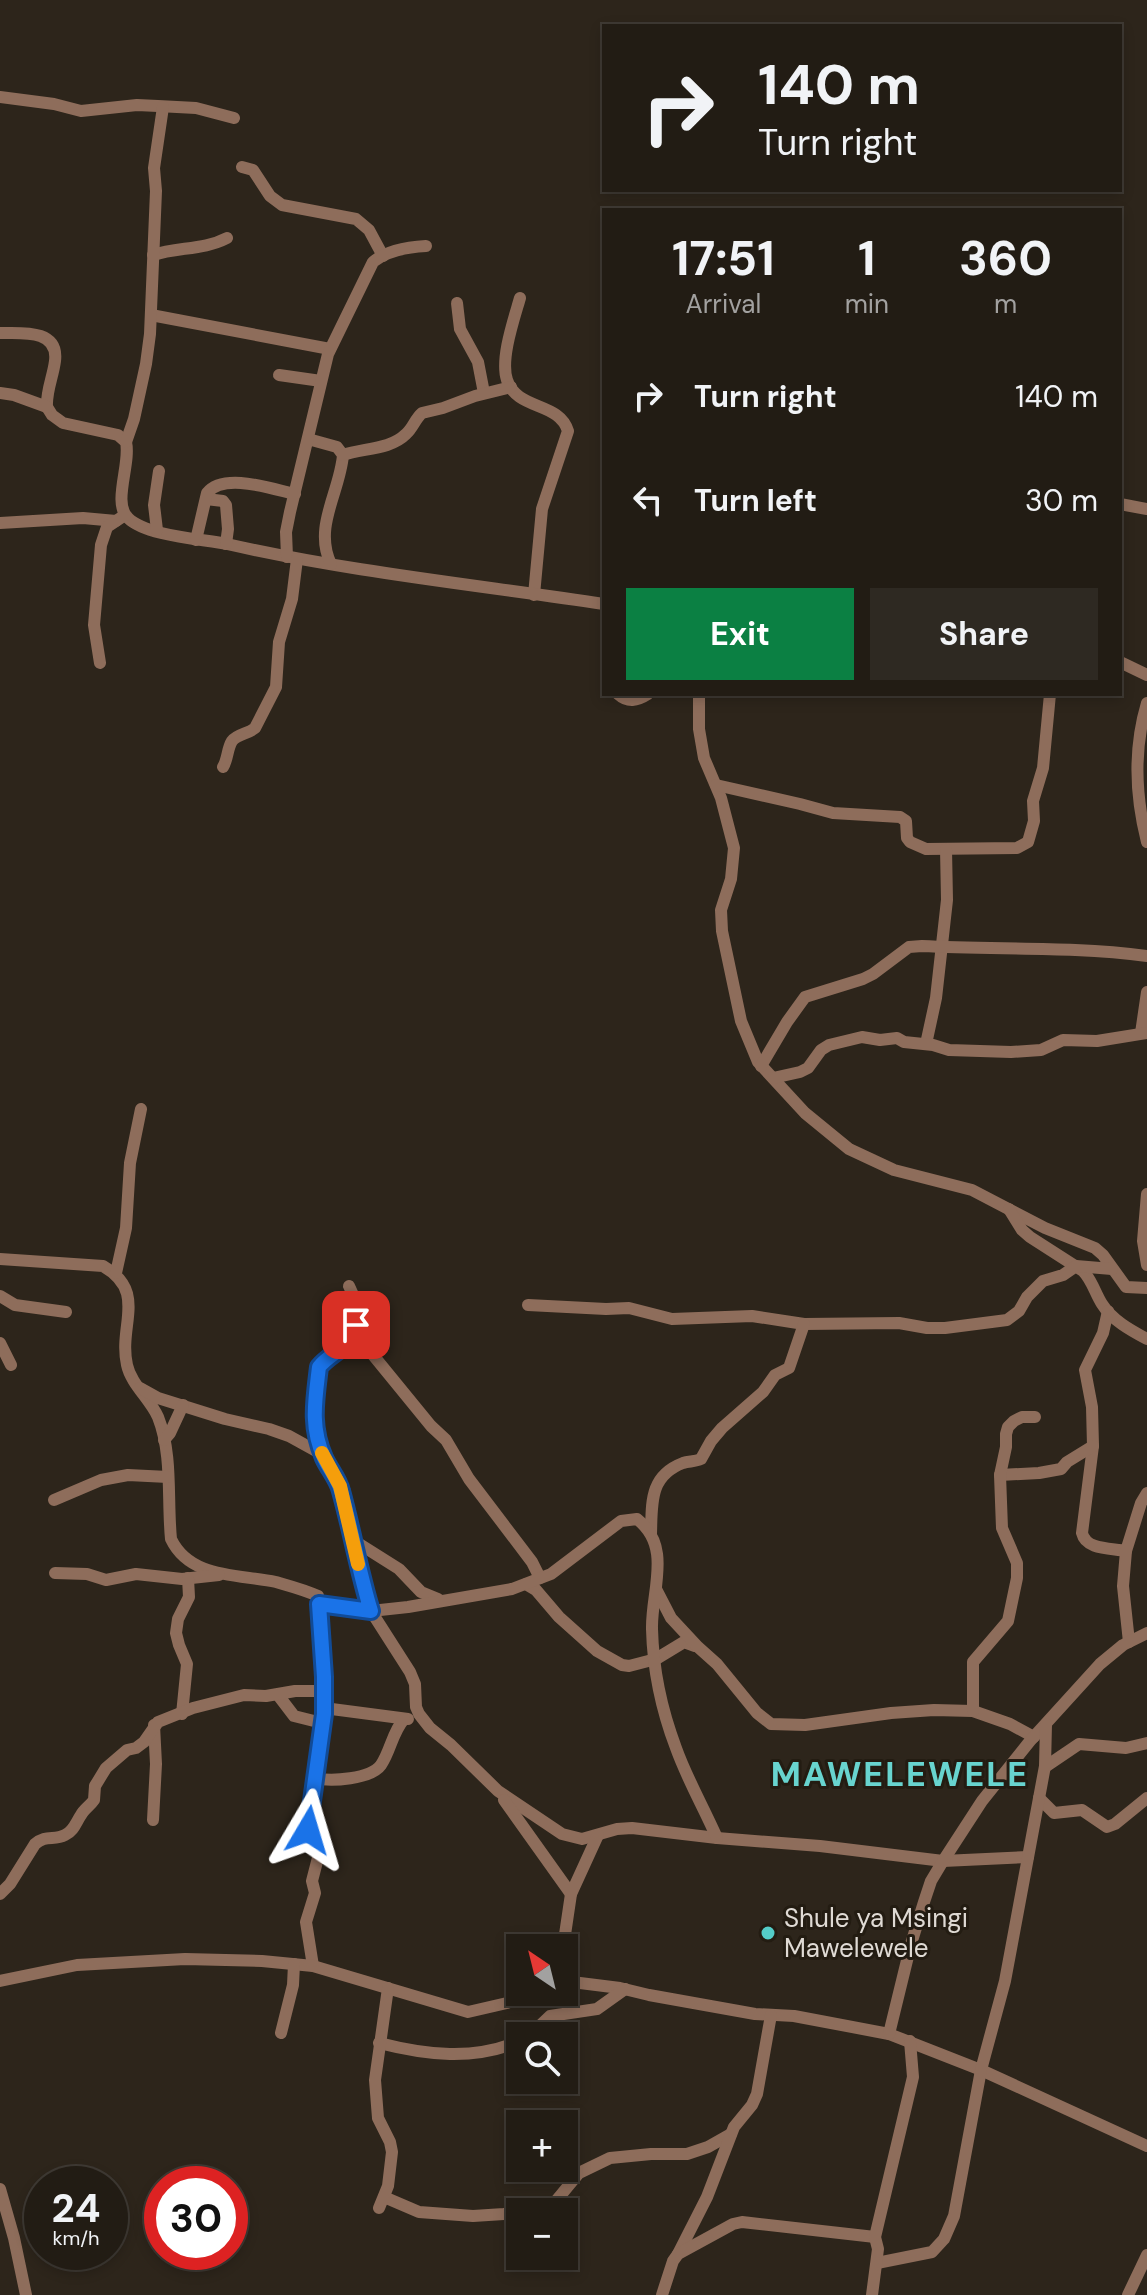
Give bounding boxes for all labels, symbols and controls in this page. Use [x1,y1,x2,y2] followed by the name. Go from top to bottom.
[758,48,920,121] text: 140 m
[626,56,730,160] icon: right
[758,119,917,166] text: Turn right
[672,227,775,290] text: 17:51
[858,227,876,290] text: 1
[959,227,1052,290] text: 360
[685,287,761,321] text: Arrival
[845,287,889,321] text: min
[994,287,1017,321] text: m
[626,374,670,418] icon: right
[694,377,837,416] text: Turn right
[1015,377,1098,416] text: 140 m
[626,478,670,522] icon: left
[694,481,817,520] text: Turn left
[1025,481,1098,520] text: 30 m
[626,588,854,680] button: Exit
[870,588,1098,680] button: Share
[322,1291,390,1359] pin
[334,1303,378,1347] icon: arrive
[771,1752,1029,1797] district label: MAWELEWELE
[266,1788,350,1872] position arrow
[784,1901,968,1965] place label: Shule ya Msingi Mawelewele
[759,1924,777,1942] marker: Shule ya Msingi Mawelewele
[506,1934,578,2006] north arrow
[506,1934,578,2270] map controls
[506,2022,578,2094] button: search
[506,2110,578,2182] button: +
[144,2166,248,2270] speed limit sign: 30
[52,2182,100,2234] text: 24
[506,2198,578,2270] button: −
[52,2225,100,2251] text: km/h

